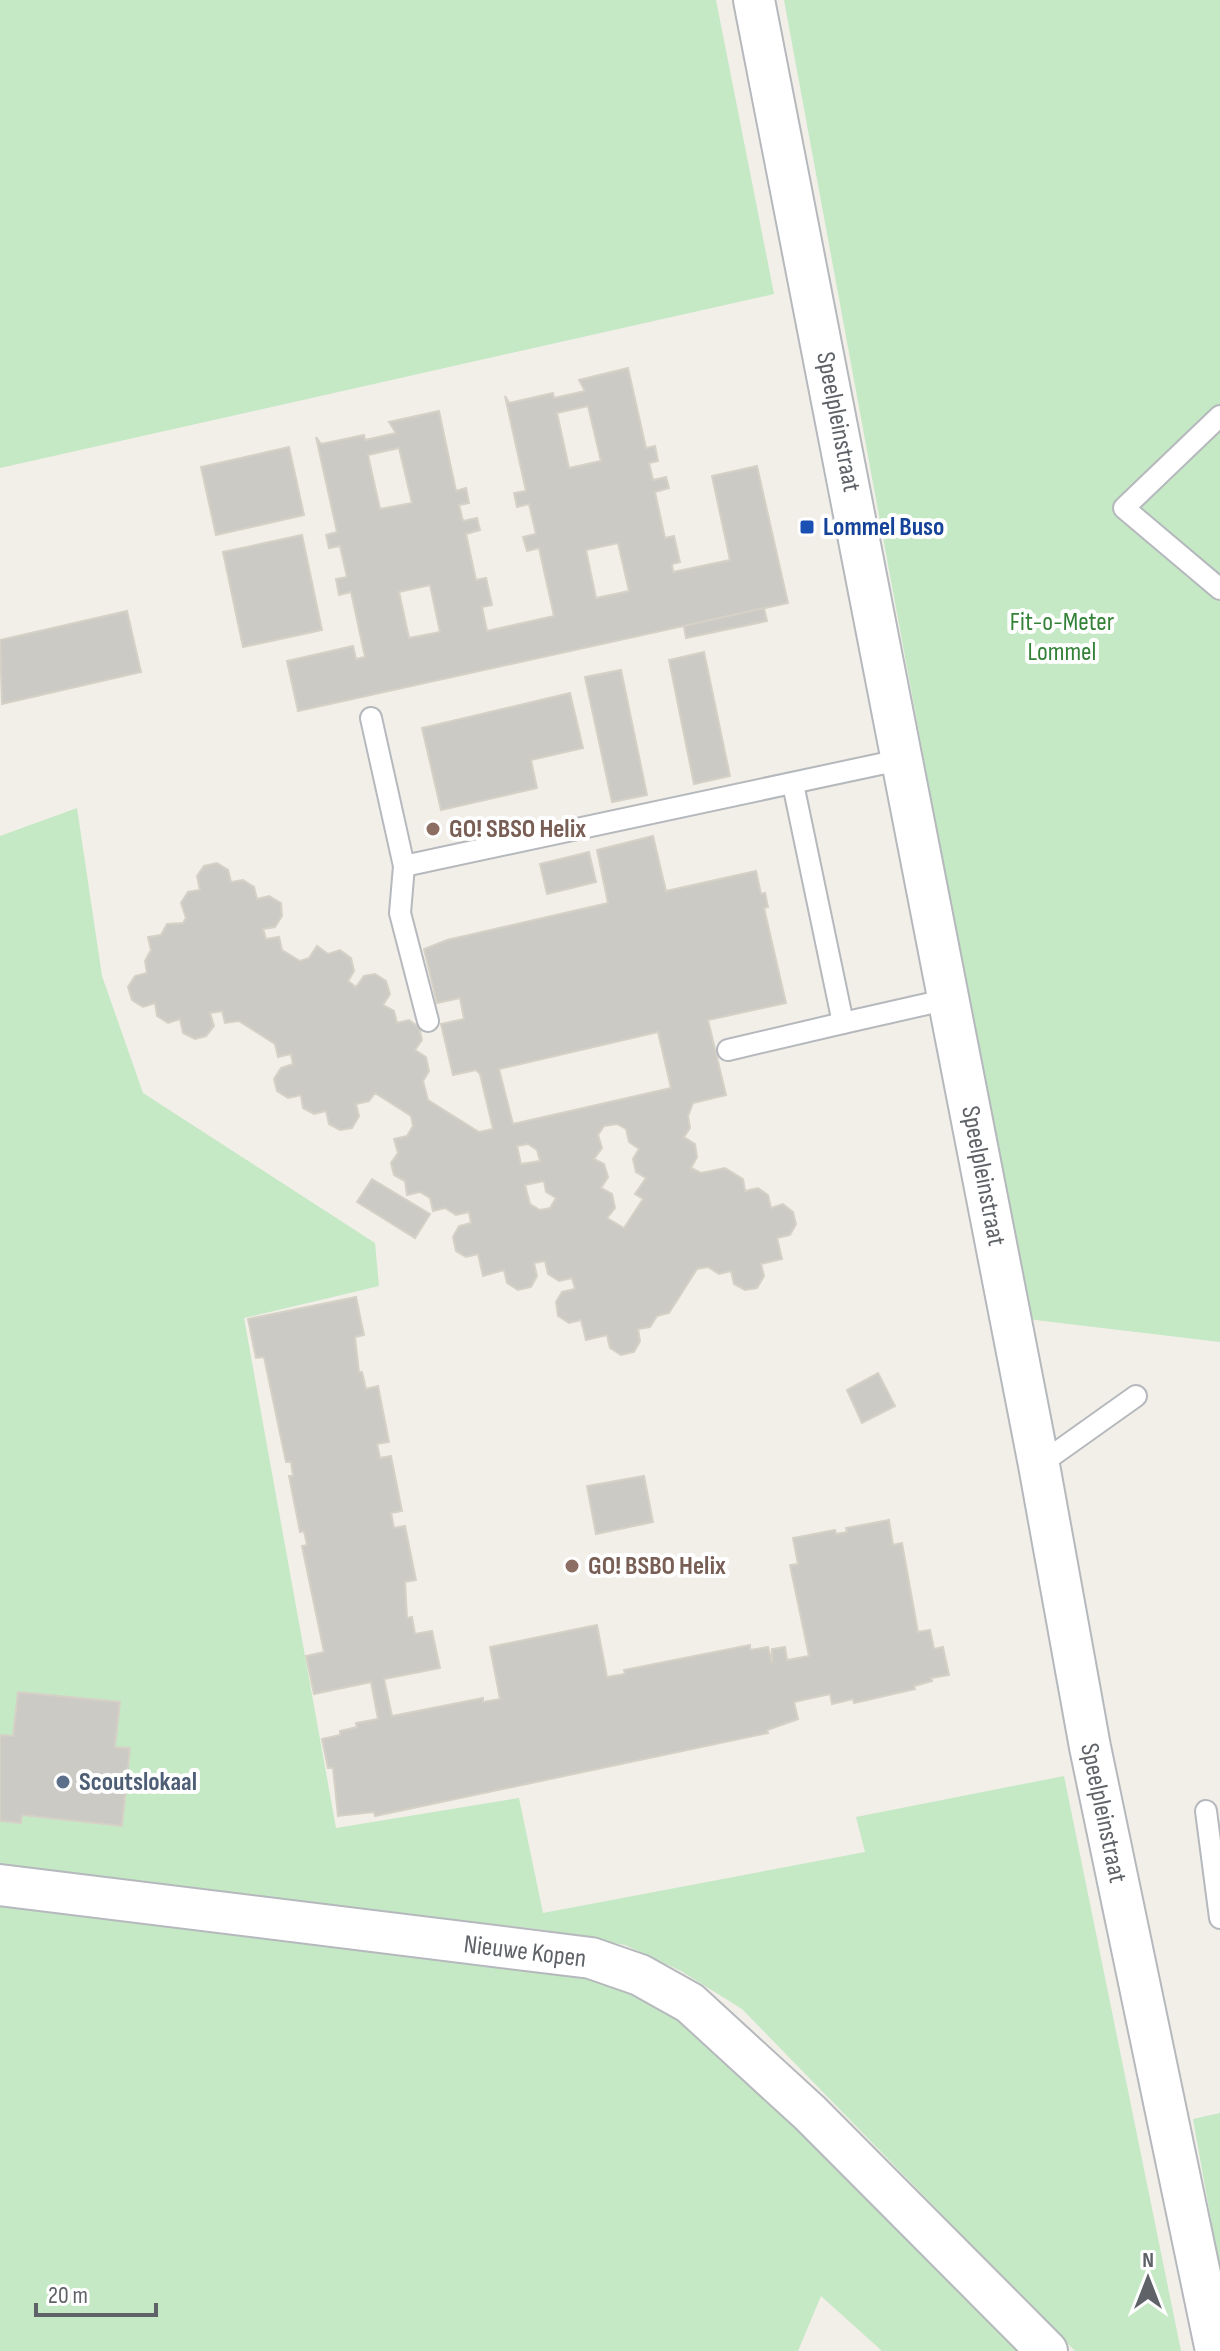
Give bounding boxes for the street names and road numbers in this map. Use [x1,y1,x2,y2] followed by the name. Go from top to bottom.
[809,349,867,495] street label: Speelpleinstraat
[954,1103,1012,1249] street label: Speelpleinstraat
[1073,1740,1133,1886] street label: Speelpleinstraat
[462,1929,588,1975] street label: Nieuwe Kopen

